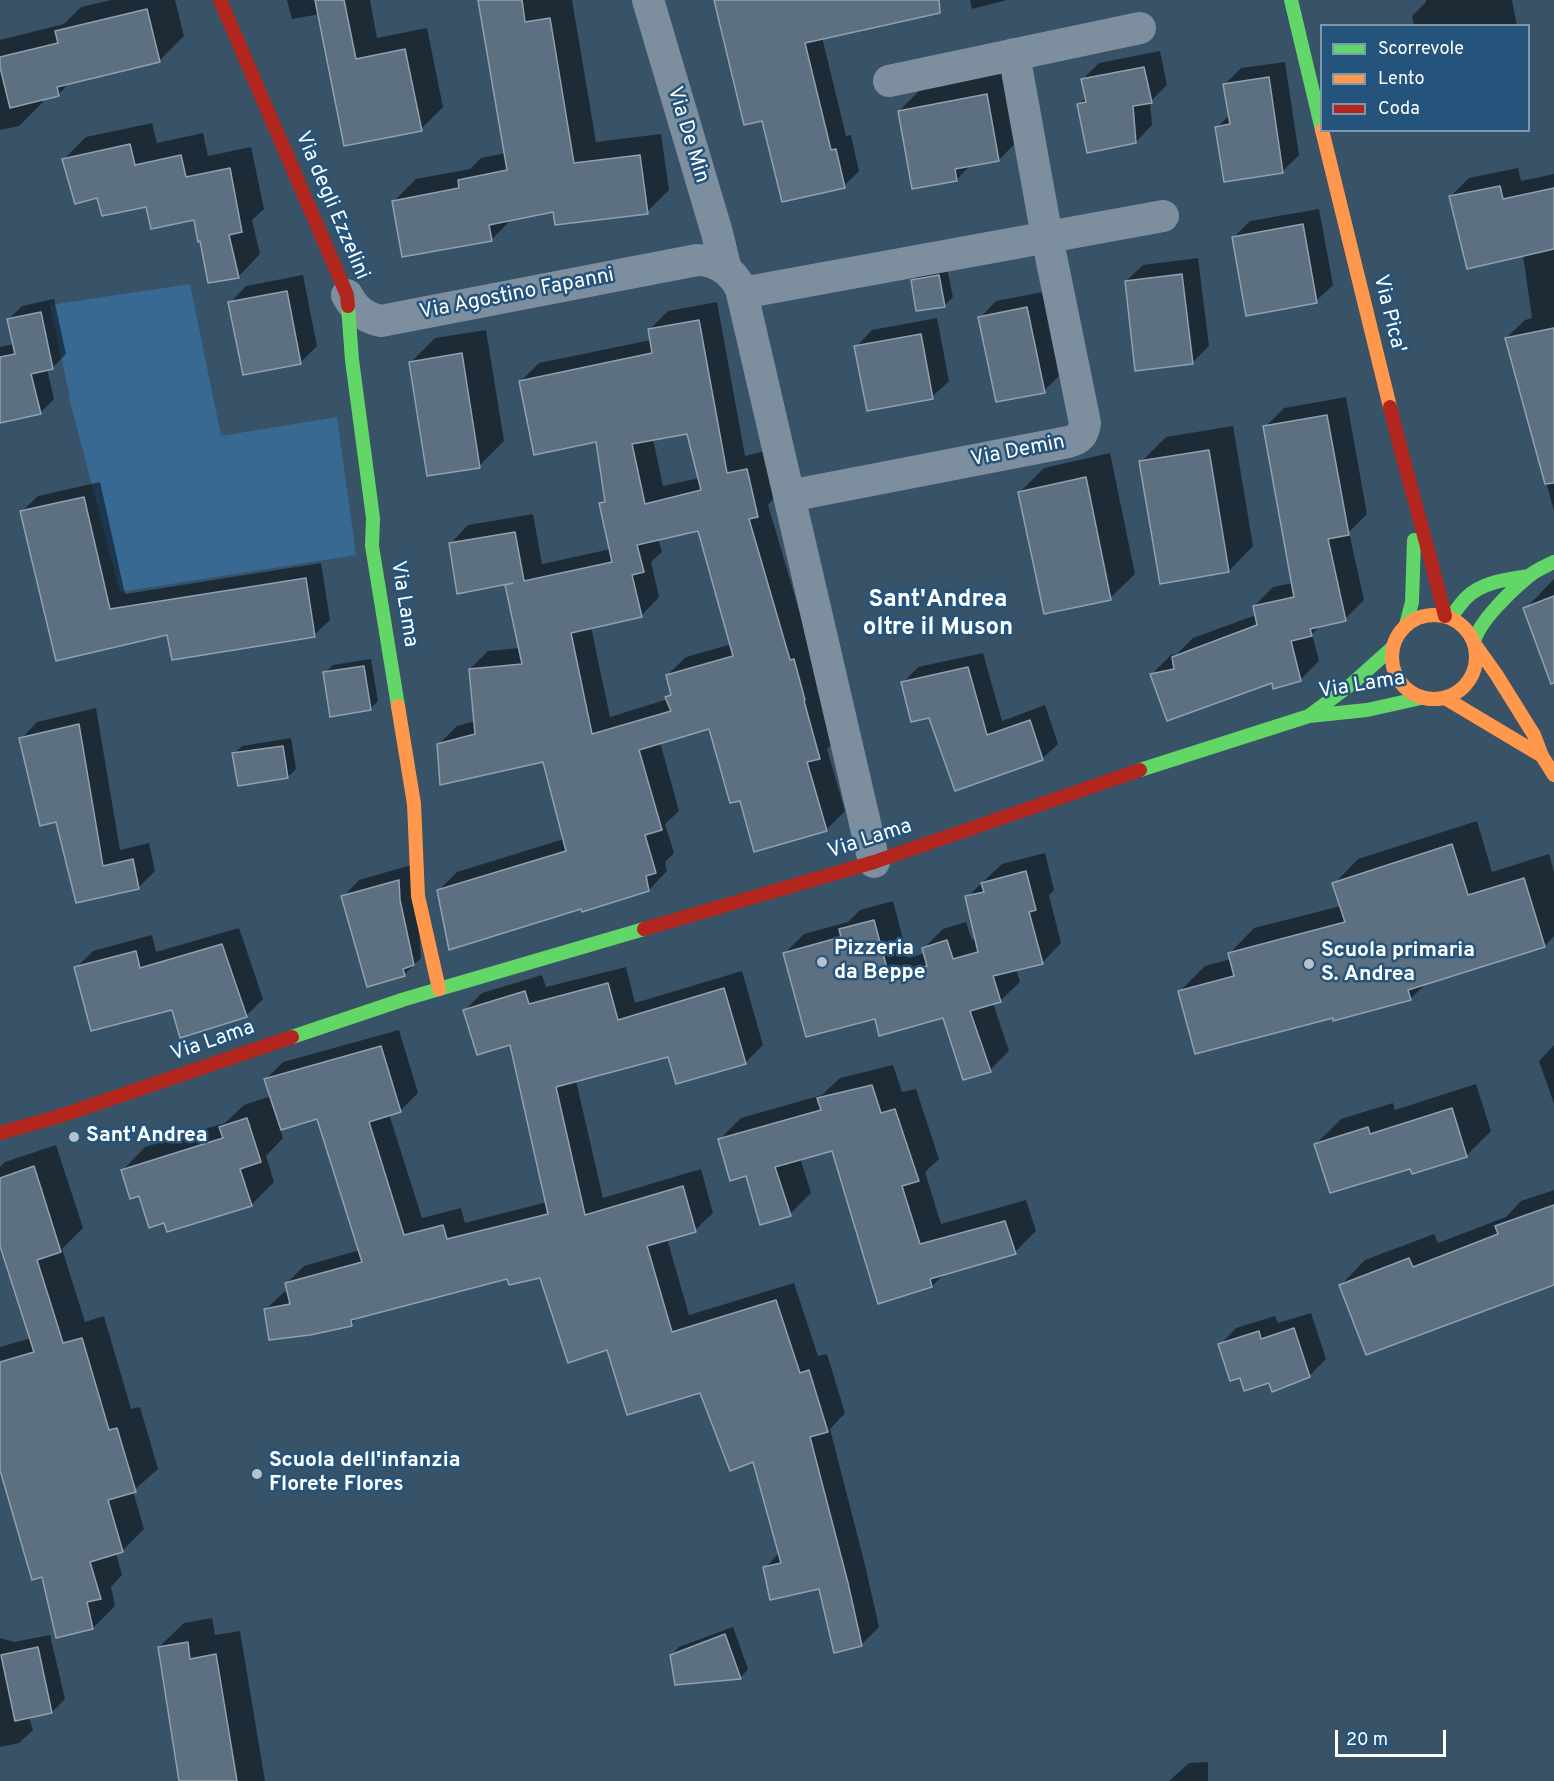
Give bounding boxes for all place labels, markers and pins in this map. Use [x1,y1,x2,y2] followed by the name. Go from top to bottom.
[834,937,925,987] place label: Pizzeria da Beppe
[1321,939,1475,989] place label: Scuola primaria S. Andrea
[815,955,829,969] marker: Pizzeria da Beppe
[1302,957,1316,971] marker: Scuola primaria S. Andrea
[86,1124,207,1150] place label: Sant'Andrea
[67,1130,81,1144] marker: Sant'Andrea
[269,1449,460,1499] place label: Scuola dell'infanzia Florete Flores
[250,1467,264,1481] marker: Scuola dell'infanzia Florete Flores

